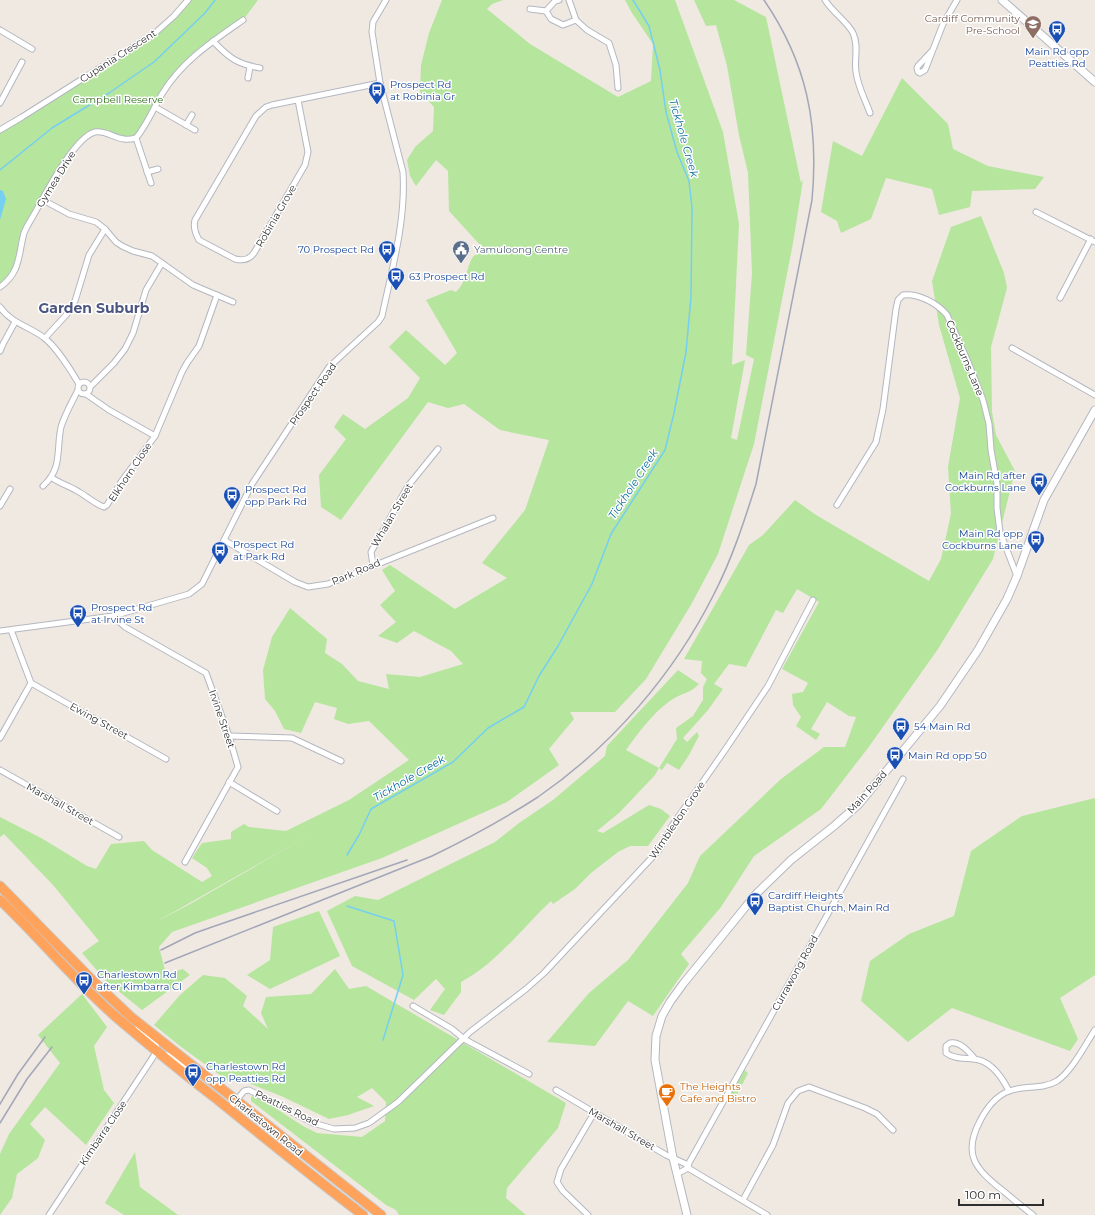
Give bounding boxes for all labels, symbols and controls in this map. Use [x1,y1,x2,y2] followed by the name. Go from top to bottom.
[925,12,1021,37] place label: Cardiff Community Pre-School
[1023,14,1043,39] school or university icon: Cardiff Community Pre-School
[1047,19,1067,44] bus stop icon: Main Rd opp Peatties Rd
[77,26,159,86] street label: Cupania Crescent
[1025,45,1089,70] place label: Main Rd opp Peatties Rd
[390,78,455,103] place label: Prospect Rd at Robinia Gr
[367,80,387,105] bus stop icon: Prospect Rd at Robinia Gr
[73,93,163,106] park label: Campbell Reserve
[666,97,702,179] water label: Tickhole Creek
[33,148,79,210] street label: Gymea Drive
[253,182,299,250] street label: Robinia Grove
[377,239,397,264] bus stop icon: 70 Prospect Rd
[451,239,471,264] public building icon: Yamuloong Centre
[298,243,374,256] place label: 70 Prospect Rd
[474,243,568,256] place label: Yamuloong Centre
[386,266,406,291] bus stop icon: 63 Prospect Rd
[409,270,485,283] place label: 63 Prospect Rd
[39,299,150,317] district label: Garden Suburb
[943,318,987,398] street label: Cockburns Lane
[287,360,339,428] street label: Prospect Road
[105,440,155,504] street label: Elkhorn Close
[605,446,661,522] water label: Tickhole Creek
[945,469,1026,494] place label: Main Rd after Cockburns Lane
[1029,471,1049,496] bus stop icon: Main Rd after Cockburns Lane
[368,481,416,549] street label: Whalan Street
[245,483,307,508] place label: Prospect Rd opp Park Rd
[222,485,242,510] bus stop icon: Prospect Rd opp Park Rd
[942,527,1023,552] place label: Main Rd opp Cockburns Lane
[1026,529,1046,554] bus stop icon: Main Rd opp Cockburns Lane
[233,538,294,563] place label: Prospect Rd at Park Rd
[210,540,230,565] bus stop icon: Prospect Rd at Park Rd
[330,556,382,588] street label: Park Road
[91,601,152,626] place label: Prospect Rd at Irvine St
[68,603,88,628] bus stop icon: Prospect Rd at Irvine St
[206,688,238,750] street label: Irvine Street
[68,700,130,742] street label: Ewing Street
[891,716,911,741] bus stop icon: 54 Main Rd
[914,720,970,733] place label: 54 Main Rd
[885,745,905,770] bus stop icon: Main Rd opp 50
[908,749,987,762] place label: Main Rd opp 50
[371,752,448,804] water label: Tickhole Creek
[844,768,890,816] street label: Main Road
[646,779,708,861] street label: Wimbledon Grove
[24,780,96,828] street label: Marshall Street
[768,889,890,914] place label: Cardiff Heights Baptist Church, Main Rd
[745,891,765,916] bus stop icon: Cardiff Heights Baptist Church, Main Rd
[769,933,821,1013] street label: Currawong Road
[97,968,182,993] place label: Charlestown Rd after Kimbarra Cl
[74,970,94,995] bus stop icon: Charlestown Rd after Kimbarra Cl
[206,1060,286,1085] place label: Charlestown Rd opp Peatties Rd
[183,1062,203,1087] bus stop icon: Charlestown Rd opp Peatties Rd
[680,1080,756,1105] place label: The Heights Cafe and Bistro
[657,1082,677,1107] cafe icon: The Heights Cafe and Bistro
[253,1087,321,1129] street label: Peatties Road
[226,1091,306,1159] street label: Charlestown Road
[76,1098,130,1168] street label: Kimbarra Close
[586,1105,658,1153] street label: Marshall Street
[959,1181,1043,1207] scale bar
[965,1187,1001,1202] text: 100 m

